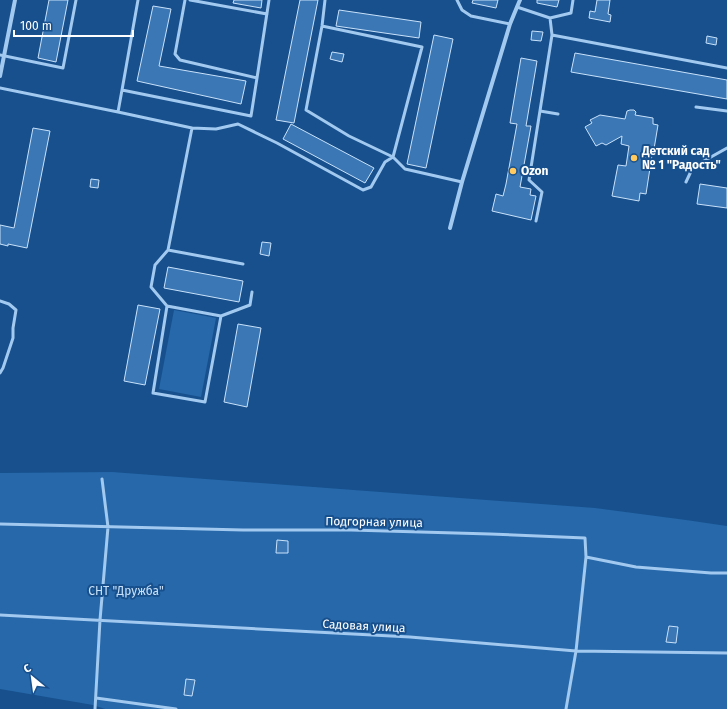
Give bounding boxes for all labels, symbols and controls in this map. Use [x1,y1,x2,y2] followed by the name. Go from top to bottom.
[14,12,133,38] scale bar
[20,19,52,33] text: 100 m
[641,144,721,172] place label: Детский сад № 1 "Радость"
[629,153,639,163] marker: Детский сад № 1 "Радость"
[521,164,549,178] place label: Ozon
[508,166,518,176] marker: Ozon
[325,514,423,530] street label: Подгорная улица
[88,584,164,598] park label: СНТ "Дружба"
[322,617,406,635] street label: Садовая улица
[12,657,52,697] north arrow
[21,661,34,676] text: С

